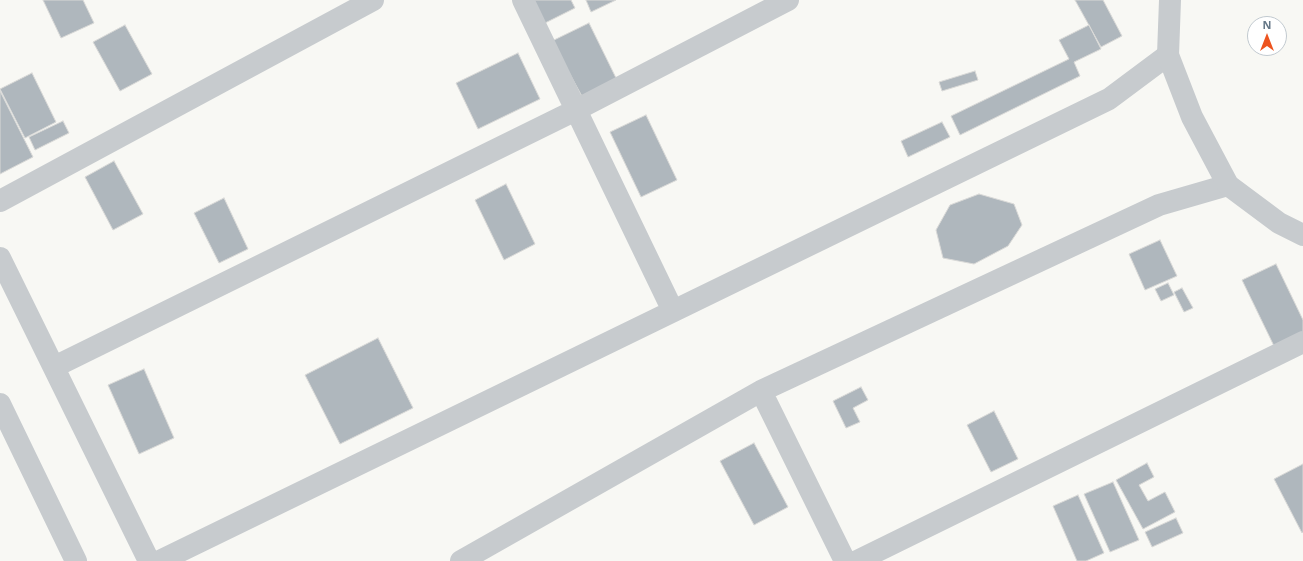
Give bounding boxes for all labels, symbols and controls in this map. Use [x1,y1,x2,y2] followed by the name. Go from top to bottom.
[1247,16,1287,56] north arrow
[1263,17,1271,32] text: N

